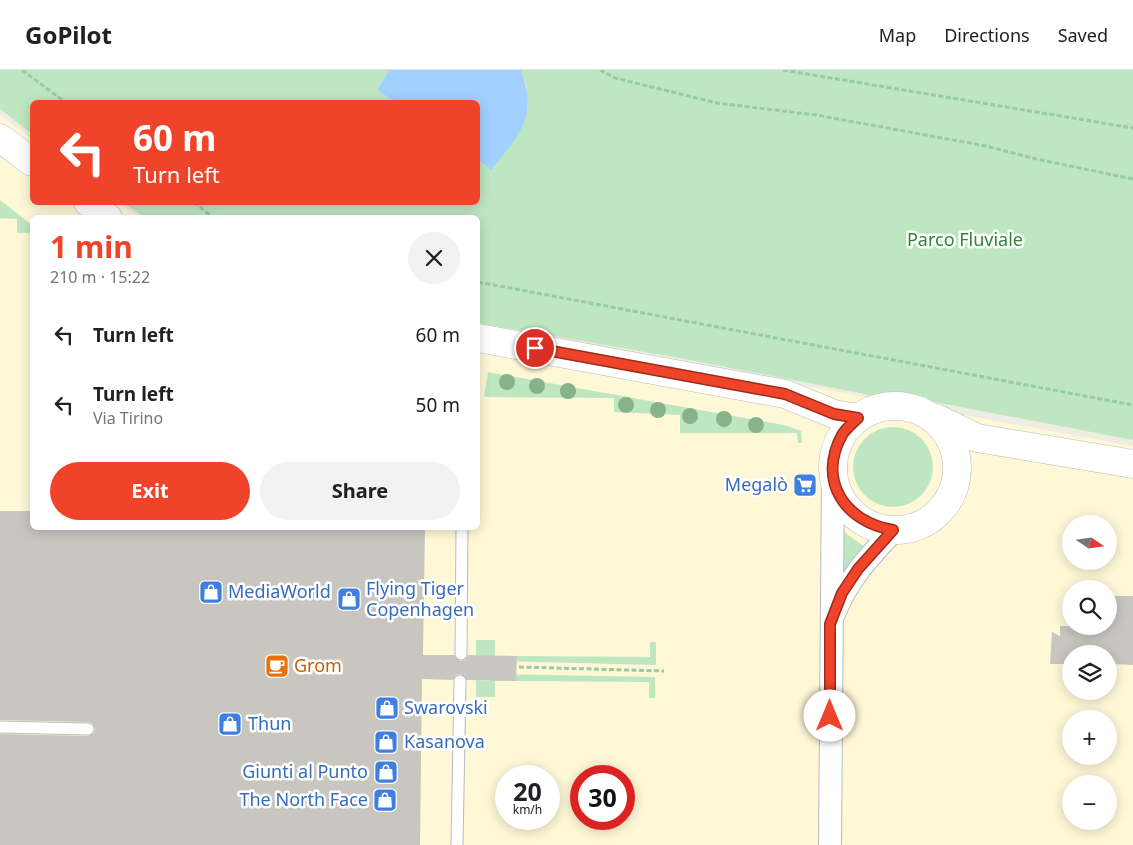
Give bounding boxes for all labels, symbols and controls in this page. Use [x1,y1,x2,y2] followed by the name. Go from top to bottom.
[25,18,112,51] text: GoPilot
[879,23,916,47] text: Map
[944,23,1030,47] text: Directions
[1058,23,1108,47] text: Saved
[133,114,216,161] text: 60 m
[50,120,115,185] icon: left
[133,159,220,189] text: Turn left
[50,226,133,267] text: 1 min
[907,227,1023,251] park label: Parco Fluviale
[408,232,460,284] button: close
[50,266,150,288] text: 210 m · 15:22
[50,321,78,349] icon: left
[93,322,174,348] text: Turn left
[416,322,460,348] text: 60 m
[514,327,556,369] pin
[521,334,549,362] icon: arrive
[93,381,174,407] text: Turn left
[50,391,78,419] icon: left
[416,392,460,418] text: 50 m
[93,407,163,429] text: Via Tirino
[50,462,250,520] button: Exit
[260,462,460,520] button: Share
[725,472,788,496] place label: Megalò
[792,472,818,498] supermarket icon: Megalò
[1062,515,1118,570] north arrow
[1062,515,1117,830] map controls
[366,576,474,621] place label: Flying Tiger Copenhagen
[198,579,224,605] shop icon: MediaWorld
[228,579,331,603] place label: MediaWorld
[1062,580,1117,635] button: search
[336,586,362,612] shop icon: Flying Tiger Copenhagen
[1062,645,1117,700] button: layers
[264,653,290,679] cafe icon: Grom
[294,653,342,677] place label: Grom
[803,689,855,741] position arrow
[374,695,400,721] shop icon: Swarovski
[404,695,488,719] place label: Swarovski
[1062,710,1117,765] button: +
[217,711,243,737] shop icon: Thun
[248,711,291,735] place label: Thun
[373,729,399,755] shop icon: Kasanova
[404,729,485,753] place label: Kasanova
[242,759,368,783] place label: Giunti al Punto
[373,759,399,785] shop icon: Giunti al Punto
[570,765,635,830] speed limit sign: 30
[513,774,542,808] text: 20
[1062,775,1117,830] button: −
[239,787,368,811] place label: The North Face
[372,787,398,813] shop icon: The North Face
[513,801,542,818] text: km/h

